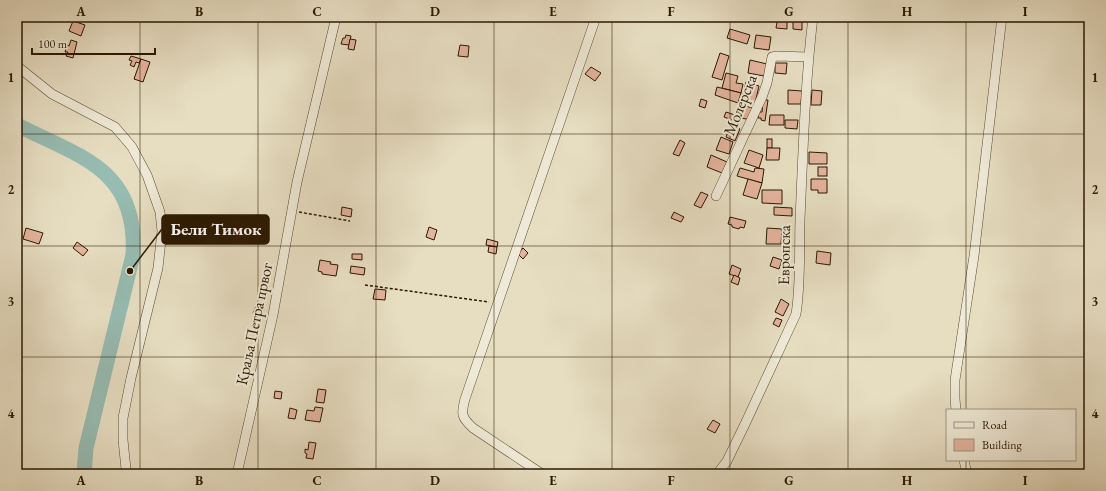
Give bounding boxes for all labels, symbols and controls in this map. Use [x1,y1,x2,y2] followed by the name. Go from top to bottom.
[75,3,86,20] text: A
[195,3,203,20] text: B
[312,3,322,20] text: C
[430,3,440,20] text: D
[549,3,557,20] text: E
[667,3,675,20] text: F
[784,3,794,20] text: G
[902,3,913,20] text: H
[1023,3,1028,20] text: I
[32,30,155,56] scale bar
[38,36,68,52] text: 100 m
[8,69,15,86] text: 1
[1092,69,1099,86] text: 1
[718,71,762,139] street label: Молерска
[8,181,15,198] text: 2
[1092,181,1099,198] text: 2
[162,215,269,244] callout: Бели Тимок
[170,218,262,240] text: Бели Тимок
[773,224,795,285] street label: Европска
[231,261,277,387] street label: Краља Петра првог
[8,293,15,310] text: 3
[1092,293,1099,310] text: 3
[8,405,15,422] text: 4
[1092,405,1099,422] text: 4
[946,409,1076,461] legend
[982,417,1008,433] text: Road
[982,437,1023,453] text: Building
[75,472,86,489] text: A
[195,472,203,489] text: B
[312,472,322,489] text: C
[430,472,440,489] text: D
[549,472,557,489] text: E
[667,472,675,489] text: F
[784,472,794,489] text: G
[902,472,913,489] text: H
[1023,472,1028,489] text: I

